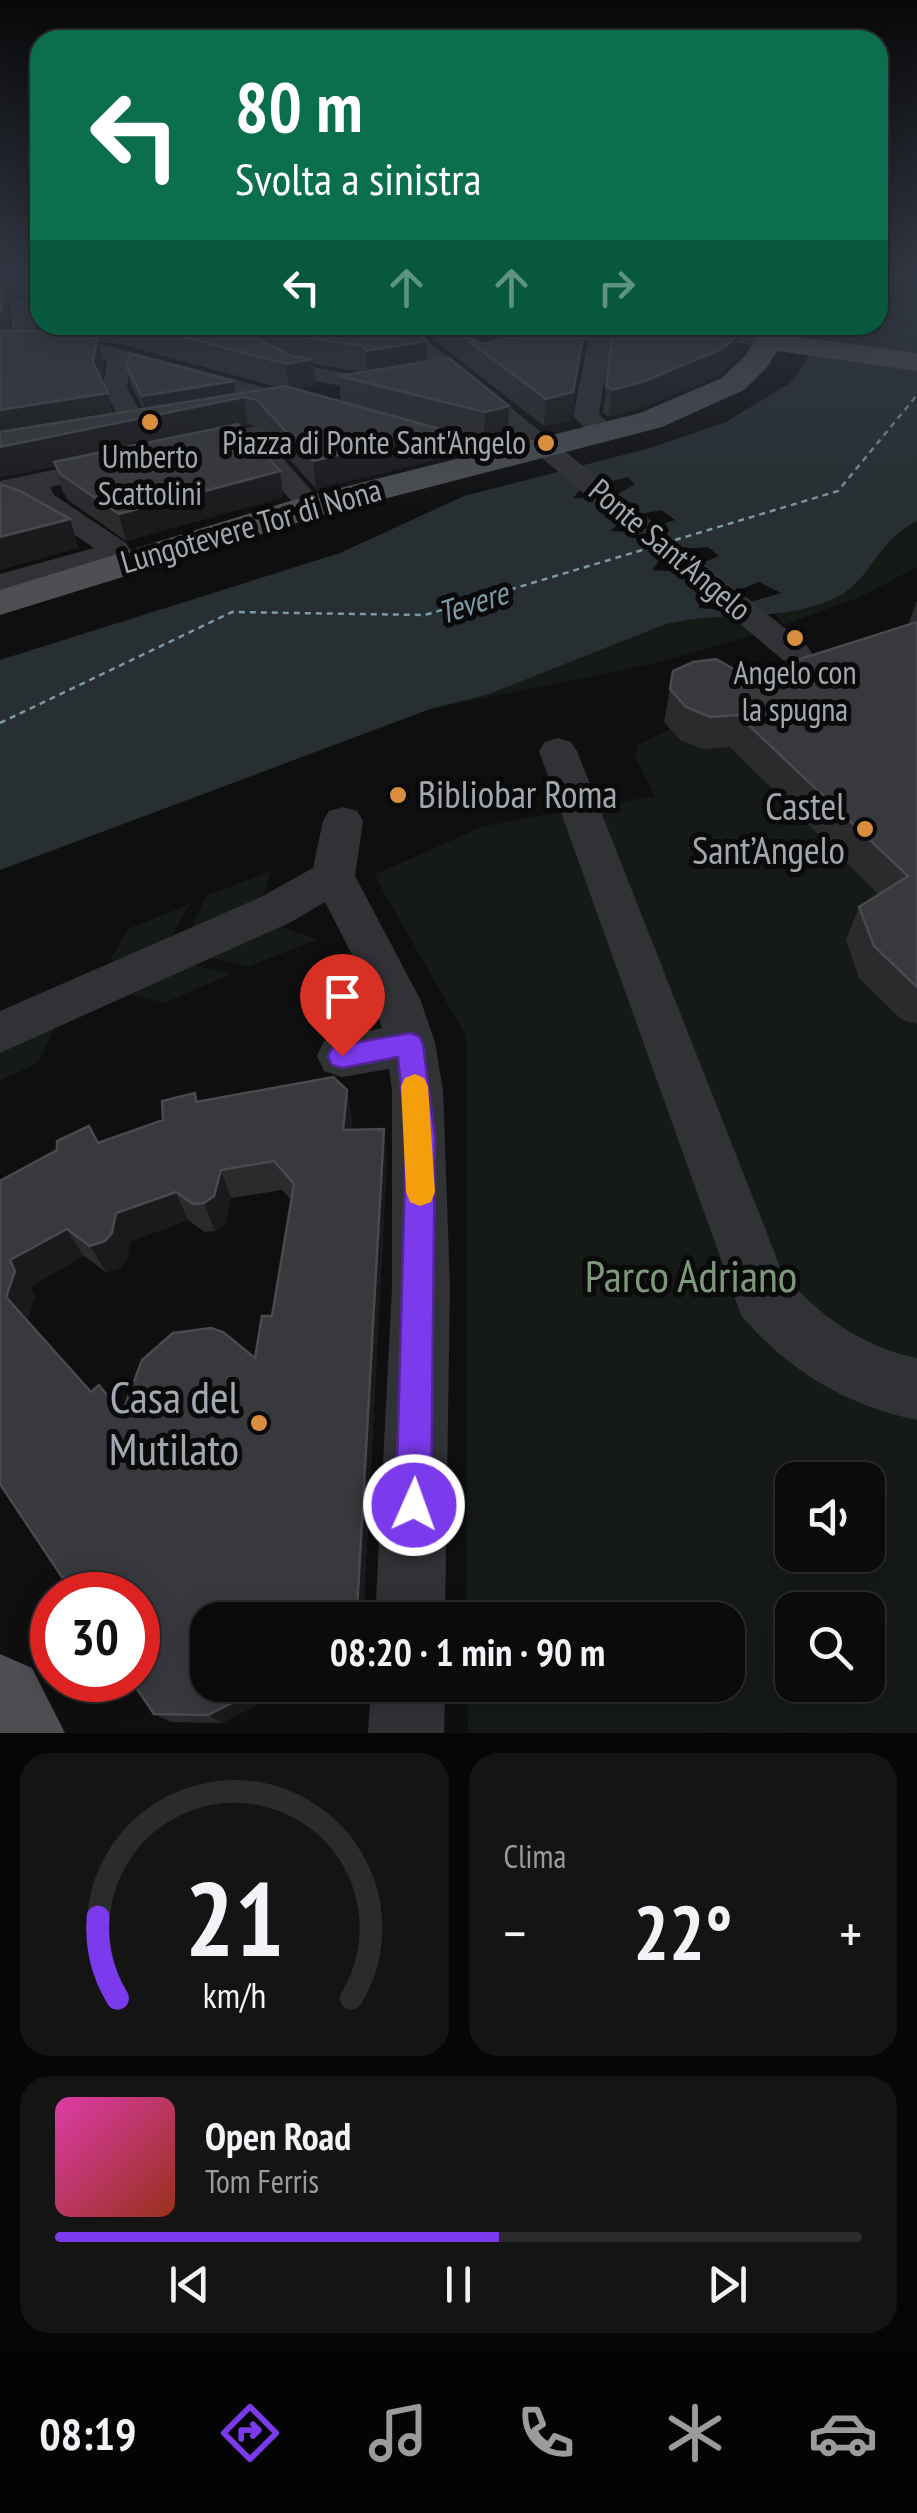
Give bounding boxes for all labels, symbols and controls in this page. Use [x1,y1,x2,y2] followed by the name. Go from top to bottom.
[235,61,363,151] text: 80 m
[70,70,200,200] icon: left
[235,149,482,207] text: Svolta a sinistra
[274,260,329,315] icon: left
[379,260,434,315] icon: ahead
[484,260,539,315] icon: ahead
[589,260,644,315] icon: right
[139,411,161,433] marker: Umberto Scattolini
[222,421,526,463] place label: Piazza di Ponte Sant'Angelo
[535,432,557,454] marker: Piazza di Ponte Sant'Angelo
[98,435,202,514] place label: Umberto Scattolini
[116,468,386,582] street label: Lungotevere Tor di Nona
[581,469,761,629] street label: Ponte Sant'Angelo
[432,571,515,633] water label: Tevere
[784,627,806,649] marker: Angelo con la spugna
[733,651,857,730] place label: Angelo con la spugna
[418,769,617,818] place label: Bibliobar Roma
[692,781,845,874] place label: Castel Sant’Angelo
[387,784,409,806] marker: Bibliobar Roma
[854,818,876,840] marker: Castel Sant’Angelo
[300,954,385,1057] pin
[315,969,370,1024] icon: arrive
[585,1246,797,1304] park label: Parco Adriano
[109,1367,240,1477] place label: Casa del Mutilato
[248,1412,270,1434] marker: Casa del Mutilato
[362,1453,466,1557] position arrow
[775,1462,885,1702] map controls
[775,1462,885,1572] button: sound
[30,1572,160,1702] speed limit sign: 30
[775,1592,885,1702] button: search
[330,1627,605,1676] text: 08:20 · 1 min · 90 m
[504,1835,566,1877] text: Clima
[185,1850,284,1985] text: 21
[633,1884,732,1981] text: 22°
[504,1897,526,1968] text: −
[839,1897,862,1968] text: +
[203,1972,266,2018] text: km/h
[205,2111,351,2160] text: Open Road
[205,2160,319,2202] text: Tom Ferris
[162,2257,217,2312] icon: previous
[431,2257,486,2312] icon: pause
[700,2257,755,2312] icon: next
[215,2398,285,2468] icon: directions
[363,2398,433,2468] icon: music
[511,2398,581,2468] icon: phone
[660,2398,730,2468] icon: climate
[808,2398,878,2468] icon: car
[39,2404,136,2462] text: 08:19

